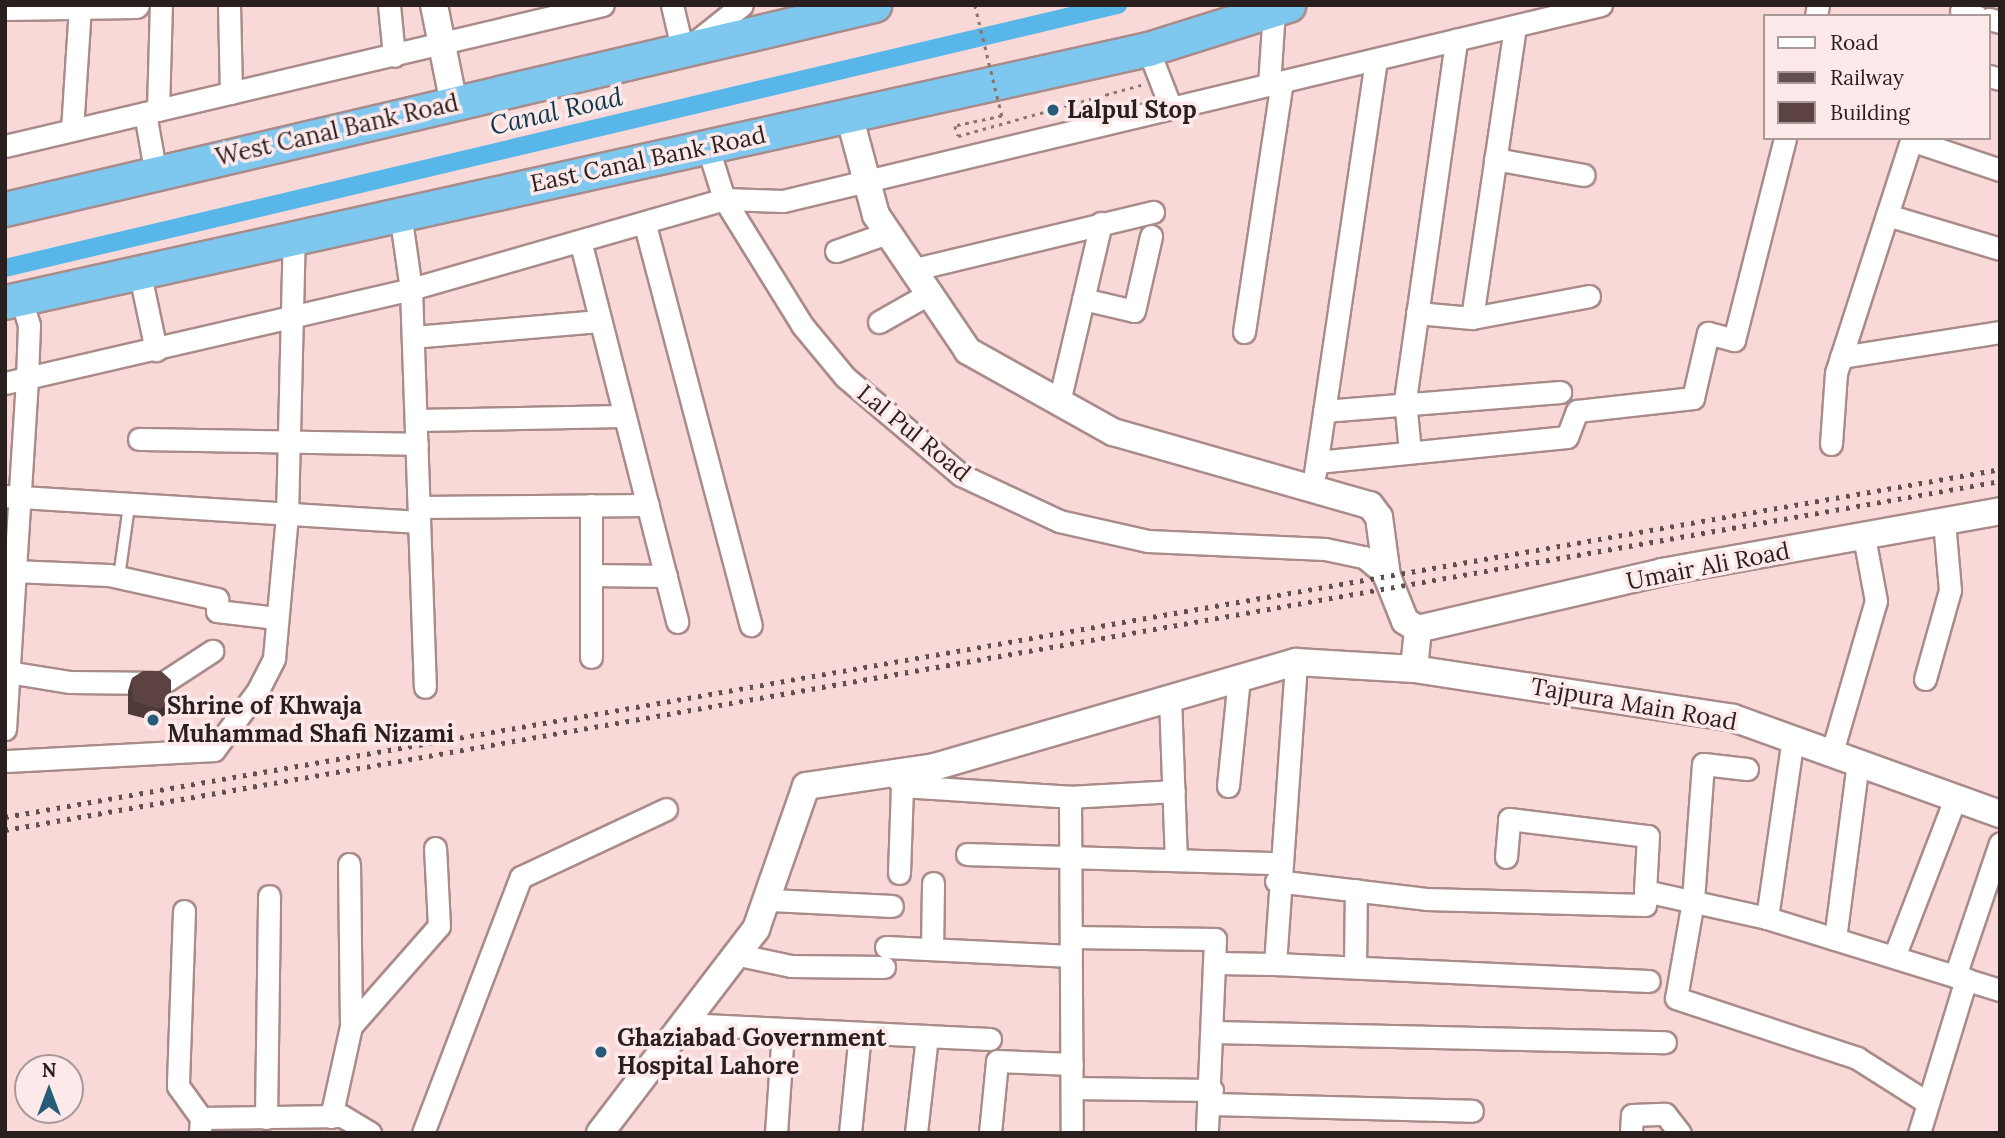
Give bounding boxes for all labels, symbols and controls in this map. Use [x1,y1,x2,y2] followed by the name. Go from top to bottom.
[1764,14,1991,140] legend
[1830,29,1879,56] text: Road
[1830,64,1904,91] text: Railway
[487,81,625,141] water label: Canal Road
[213,88,461,172] street label: West Canal Bank Road
[1067,96,1197,124] place label: Lalpul Stop
[1830,99,1910,126] text: Building
[1045,102,1061,118] marker: Lalpul Stop
[528,120,768,198] street label: East Canal Bank Road
[852,379,976,487] street label: Lal Pul Road
[1624,536,1792,596] street label: Umair Ali Road
[1529,672,1739,736] street label: Tajpura Main Road
[167,692,454,748] place label: Shrine of Khwaja Muhammad Shafi Nizami
[145,712,161,728] marker: Shrine of Khwaja Muhammad Shafi Nizami
[617,1024,886,1080] place label: Ghaziabad Government Hospital Lahore
[591,1042,611,1062] marker: Ghaziabad Government Hospital Lahore
[14,1054,84,1124] north arrow
[42,1058,56,1082] text: N

